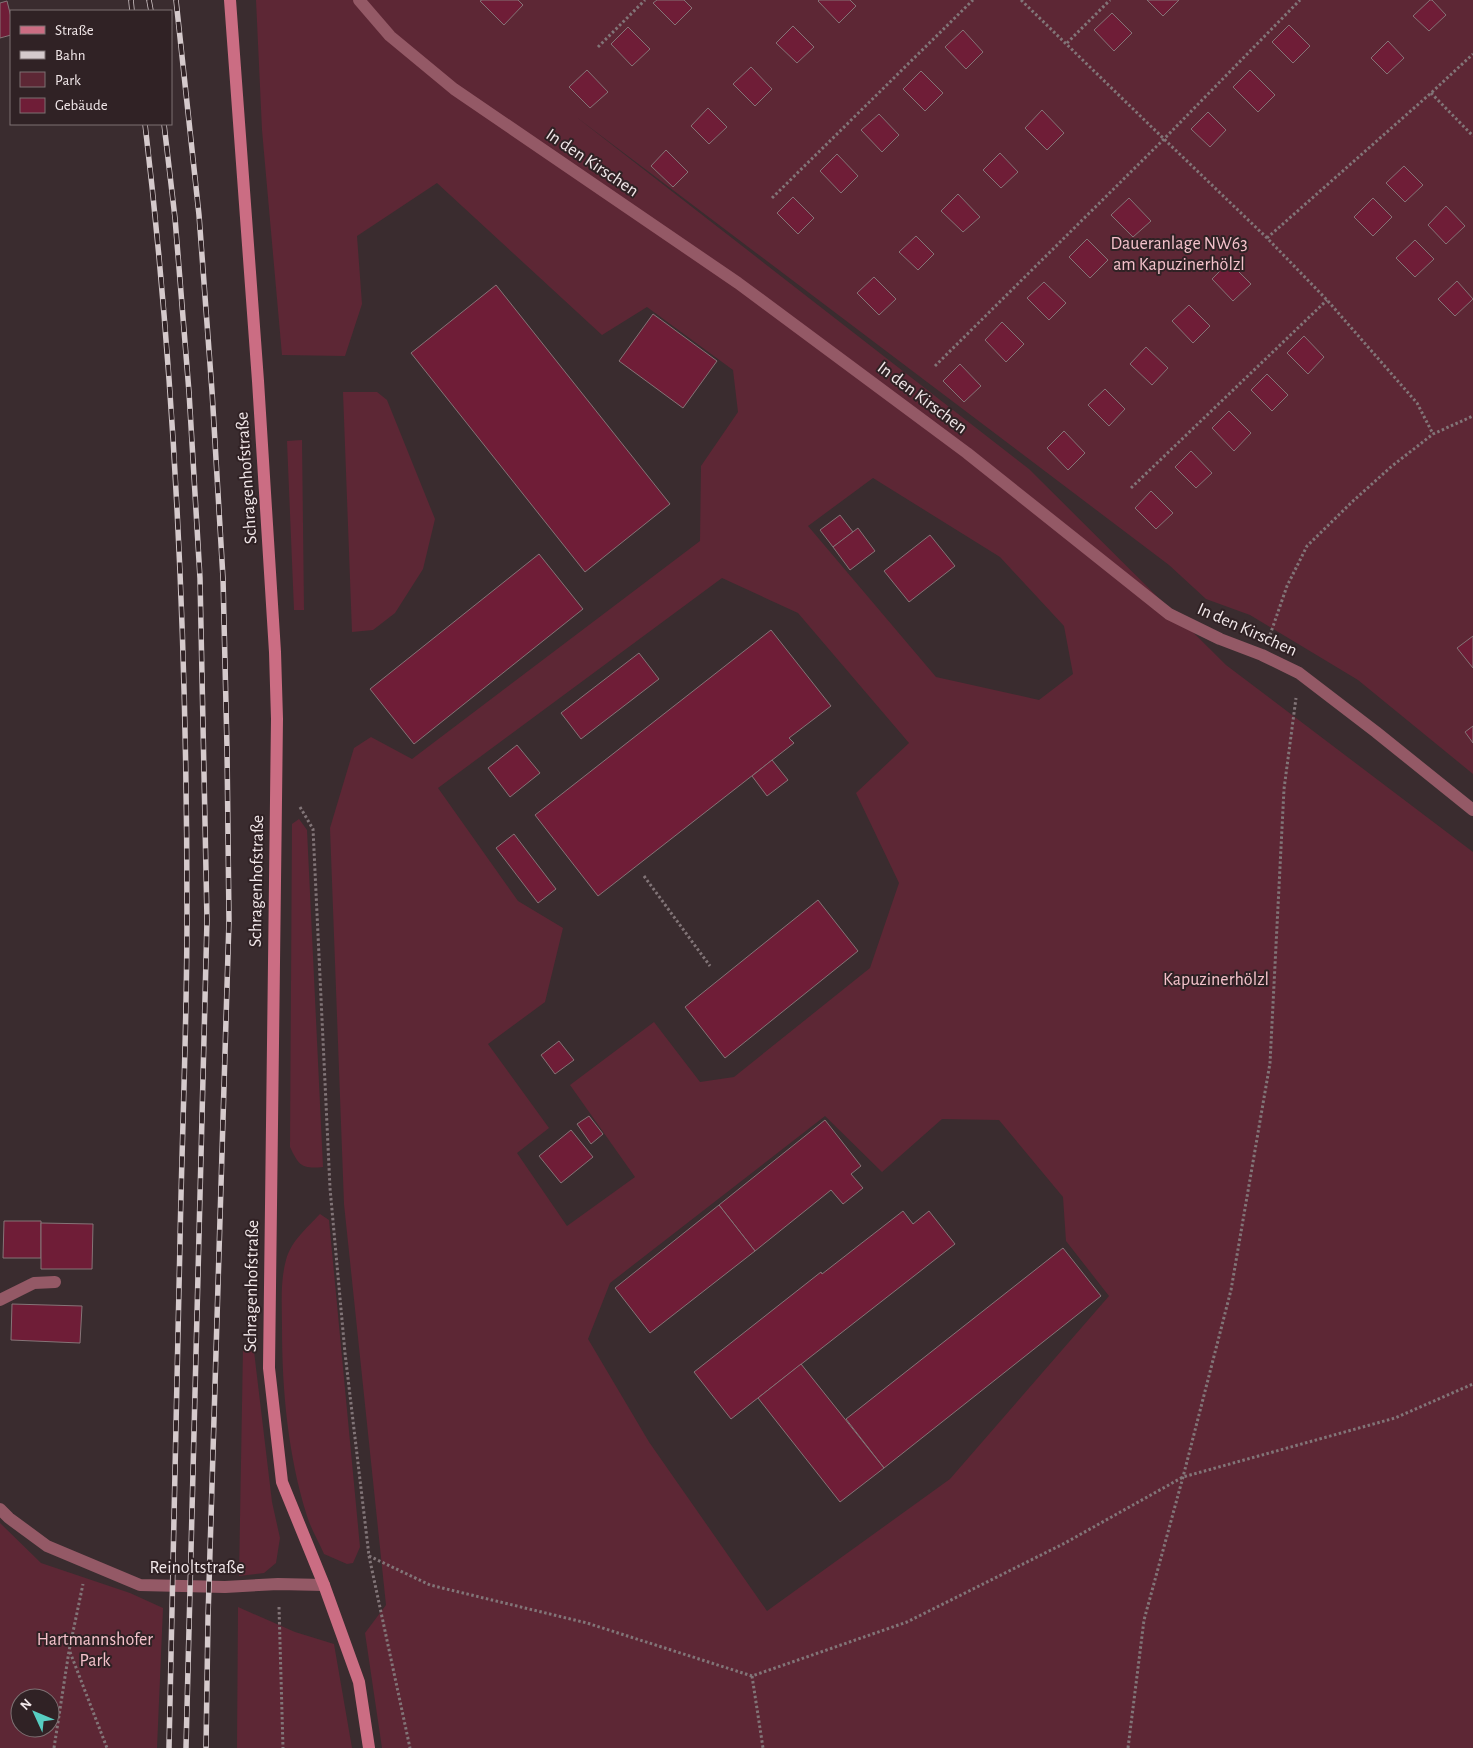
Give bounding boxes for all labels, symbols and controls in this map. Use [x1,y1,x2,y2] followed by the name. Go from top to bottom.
[10,10,172,125] legend
[55,23,94,38] text: Straße
[55,48,85,63] text: Bahn
[55,73,81,88] text: Park
[55,98,108,113] text: Gebäude
[542,126,642,200] street label: In den Kirschen
[1110,235,1248,274] park label: Daueranlage NW63 am Kapuzinerhölzl
[874,359,970,437] street label: In den Kirschen
[233,411,261,545] street label: Schragenhofstraße
[1194,600,1300,660] street label: In den Kirschen
[247,815,267,947] street label: Schragenhofstraße
[1163,971,1269,989] park label: Kapuzinerhölzl
[242,1220,262,1352] street label: Schragenhofstraße
[150,1559,244,1577] street label: Reinoltstraße
[37,1631,153,1670] park label: Hartmannshofer Park
[10,1688,60,1738] north arrow
[18,1696,35,1713] text: N

